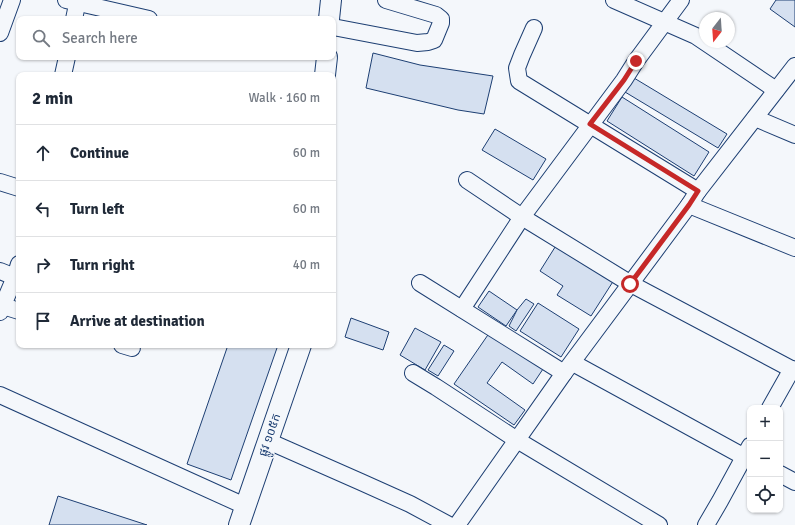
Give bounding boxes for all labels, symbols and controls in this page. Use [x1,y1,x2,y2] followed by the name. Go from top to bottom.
[699,12,735,48] north arrow
[16,16,336,60] search box
[30,27,52,49] icon: search
[62,29,138,47] text: Search here
[627,52,645,70] route end
[32,88,73,109] text: 2 min
[249,90,320,106] text: Walk · 160 m
[32,142,54,164] icon: ahead
[70,144,129,162] text: Continue
[293,145,320,161] text: 60 m
[32,198,54,220] icon: left
[70,200,124,218] text: Turn left
[293,201,320,217] text: 60 m
[32,254,54,276] icon: right
[70,256,135,274] text: Turn right
[293,257,320,273] text: 40 m
[621,275,639,293] route start
[32,310,54,332] icon: arrive
[70,312,205,330] text: Arrive at destination
[747,405,783,513] map controls
[747,405,783,441] button: +
[256,411,287,459] street label: ផ្លូវ ១០៥ក
[747,441,783,477] button: −
[747,477,783,513] button: locate

